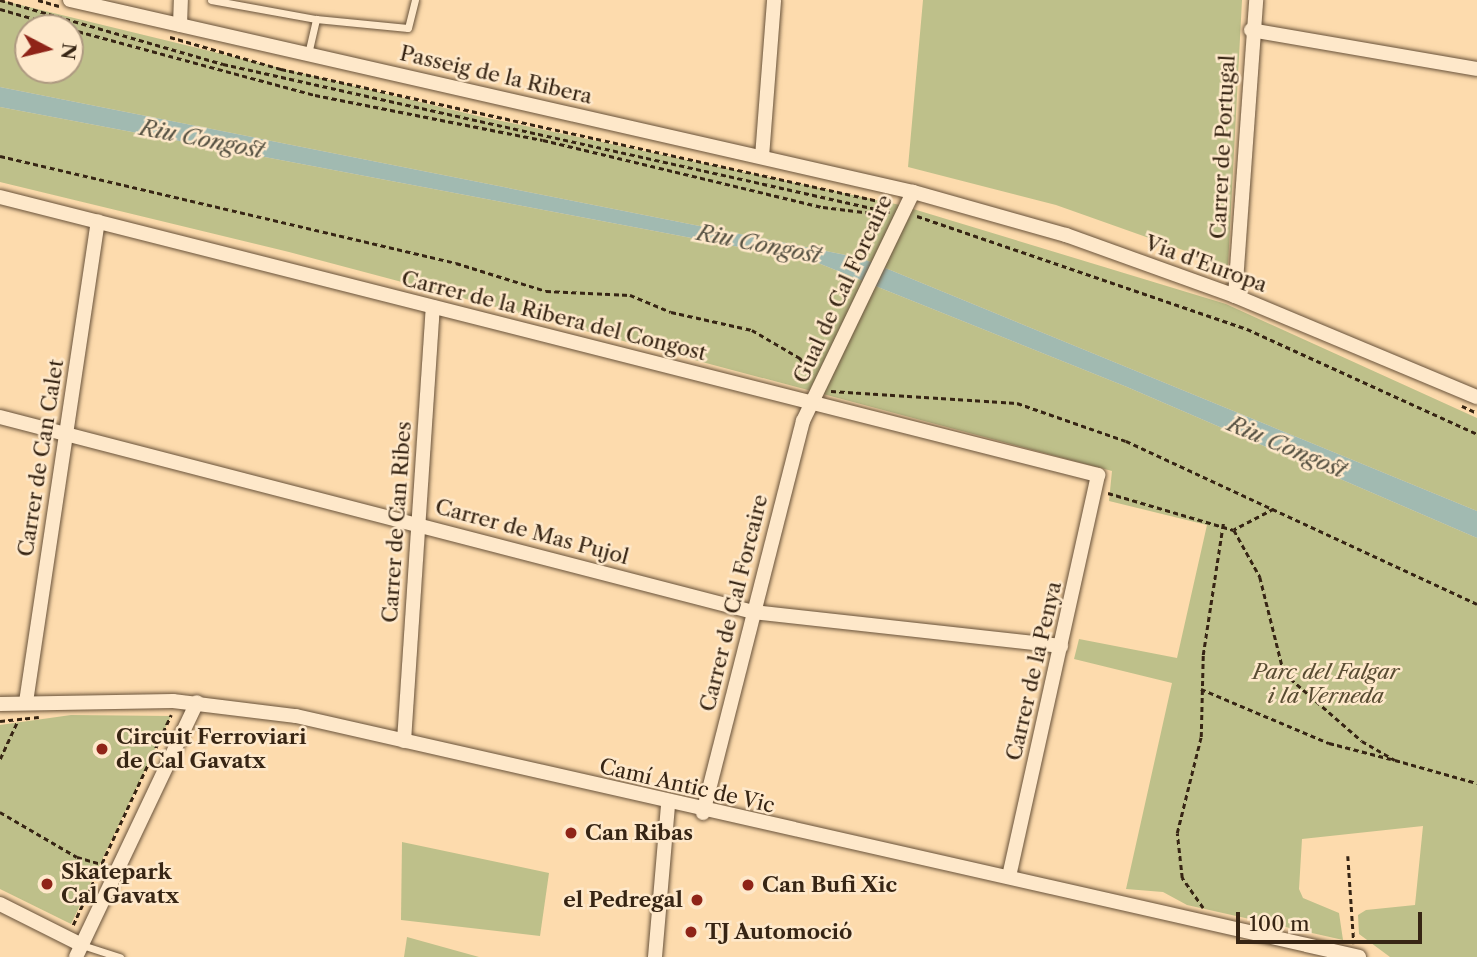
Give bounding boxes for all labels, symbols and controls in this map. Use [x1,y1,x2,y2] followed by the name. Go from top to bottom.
[14,14,84,84] north arrow
[397,41,595,109] street label: Passeig de la Ribera
[56,42,81,61] text: N
[1206,54,1240,240] street label: Carrer de Portugal
[137,113,267,165] water label: Riu Congost
[788,191,898,387] street label: Gual de Cal Forcaire
[694,218,824,270] water label: Riu Congost
[1141,230,1271,298] street label: Via d'Europa
[398,266,710,366] street label: Carrer de la Ribera del Congost
[13,357,69,559] street label: Carrer de Can Calet
[1224,410,1350,484] water label: Riu Congost
[377,420,417,624] street label: Carrer de Can Ribes
[695,492,773,714] street label: Carrer de Cal Forcaire
[432,494,632,570] street label: Carrer de Mas Pujol
[1001,579,1067,763] street label: Carrer de la Penya
[1253,659,1399,709] park label: Parc del Falgar i la Verneda
[116,724,306,774] place label: Circuit Ferroviari de Cal Gavatx
[94,741,110,757] marker: Circuit Ferroviari de Cal Gavatx
[596,753,778,819] street label: Camí Antic de Vic
[585,820,693,846] place label: Can Ribas
[563,825,579,841] marker: Can Ribas
[61,859,179,909] place label: Skatepark Cal Gavatx
[762,872,898,898] place label: Can Bufi Xic
[39,876,55,892] marker: Skatepark Cal Gavatx
[740,877,756,893] marker: Can Bufi Xic
[563,887,683,913] place label: el Pedregal
[689,892,705,908] marker: el Pedregal
[1239,898,1424,942] scale bar
[1249,911,1310,936] text: 100 m
[705,919,853,945] place label: TJ Automoció
[683,924,699,940] marker: TJ Automoció

